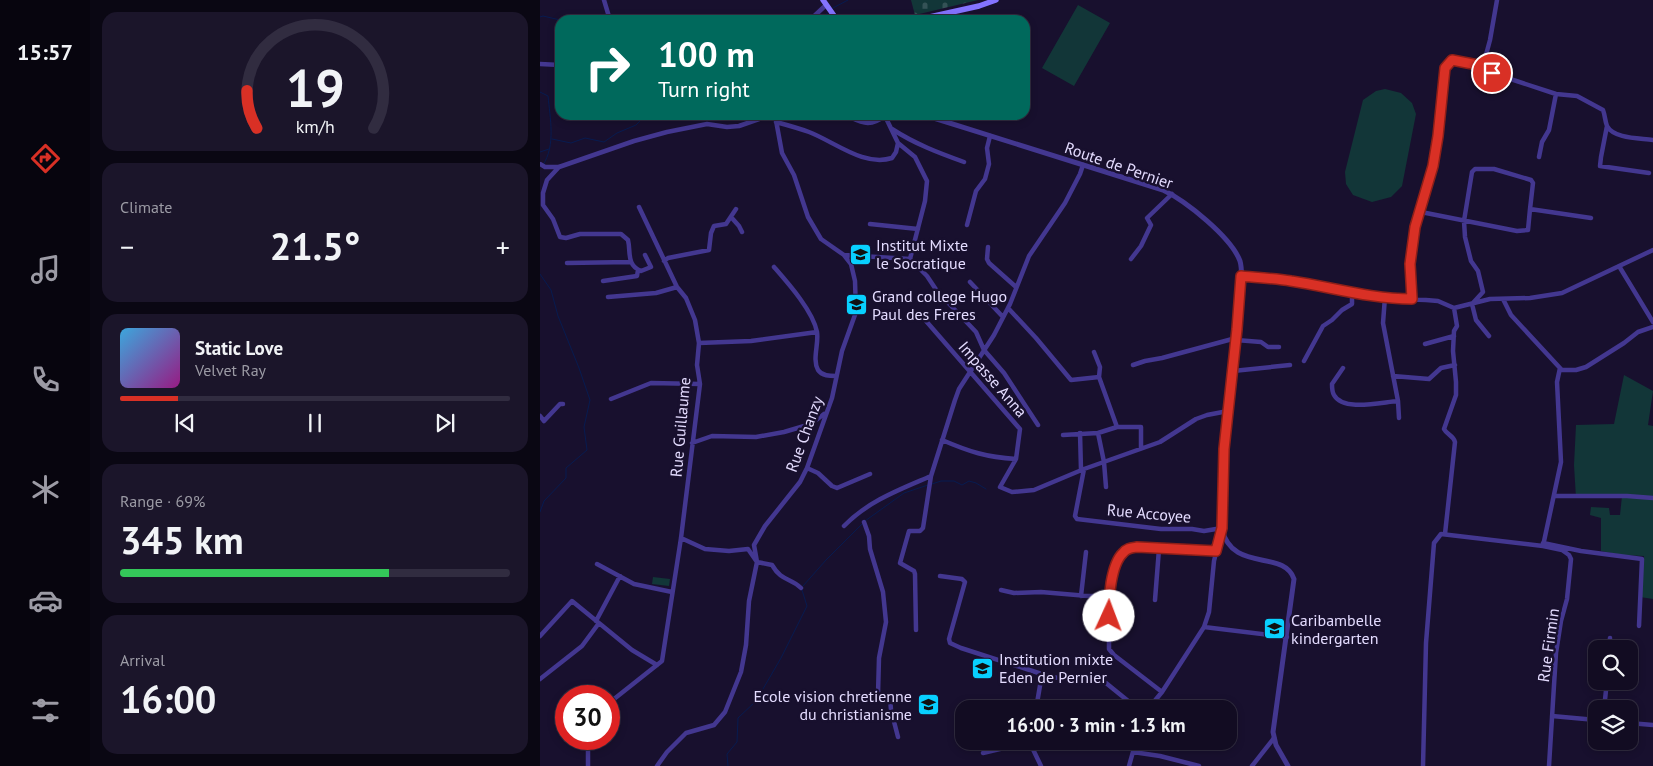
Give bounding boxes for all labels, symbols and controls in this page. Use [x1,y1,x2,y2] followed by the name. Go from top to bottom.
[658,31,755,77] text: 100 m
[575,35,640,100] icon: right
[17,38,73,66] text: 15:57
[1471,52,1513,94] pin
[286,54,344,121] text: 19
[1478,59,1506,87] icon: arrive
[658,75,750,103] text: Turn right
[295,115,335,138] text: km/h
[1062,137,1176,193] street label: Route de Pernier
[28,141,63,176] icon: directions
[120,197,172,217] text: Climate
[270,221,360,270] text: 21.5°
[120,228,134,265] text: −
[496,228,510,265] text: +
[876,235,968,273] place label: Institut Mixte le Socratique
[848,242,872,266] school or university icon: Institut Mixte le Socratique
[28,252,63,287] icon: music
[872,286,1007,324] place label: Grand college Hugo Paul des Freres
[844,293,868,317] school or university icon: Grand college Hugo Paul des Freres
[195,336,283,360] text: Static Love
[954,337,1032,421] street label: Impasse Anna
[195,360,266,380] text: Velvet Ray
[28,362,63,397] icon: phone
[666,376,694,478] street label: Rue Guillaume
[781,393,827,475] street label: Rue Chanzy
[171,409,199,437] icon: previous
[301,409,329,437] icon: pause
[431,409,459,437] icon: next
[28,472,63,507] icon: climate
[120,491,205,511] text: Range · 69%
[1106,499,1192,527] street label: Rue Accoyee
[120,515,244,564] text: 345 km
[28,583,63,618] icon: car
[1082,589,1134,641] position arrow
[1533,607,1563,683] street label: Rue Firmin
[1291,610,1381,648] place label: Caribambelle kindergarten
[1263,617,1287,641] school or university icon: Caribambelle kindergarten
[1588,640,1638,750] map controls
[1588,640,1638,690] button: search
[999,649,1113,687] place label: Institution mixte Eden de Pernier
[120,650,165,670] text: Arrival
[971,656,995,680] school or university icon: Institution mixte Eden de Pernier
[120,674,216,723] text: 16:00
[555,685,620,750] speed limit sign: 30
[754,686,912,724] place label: Ecole vision chretienne du christianisme
[28,693,63,728] icon: filters
[916,693,940,717] school or university icon: Ecole vision chretienne du christianisme
[1588,700,1638,750] button: layers
[1006,713,1186,737] text: 16:00 · 3 min · 1.3 km

